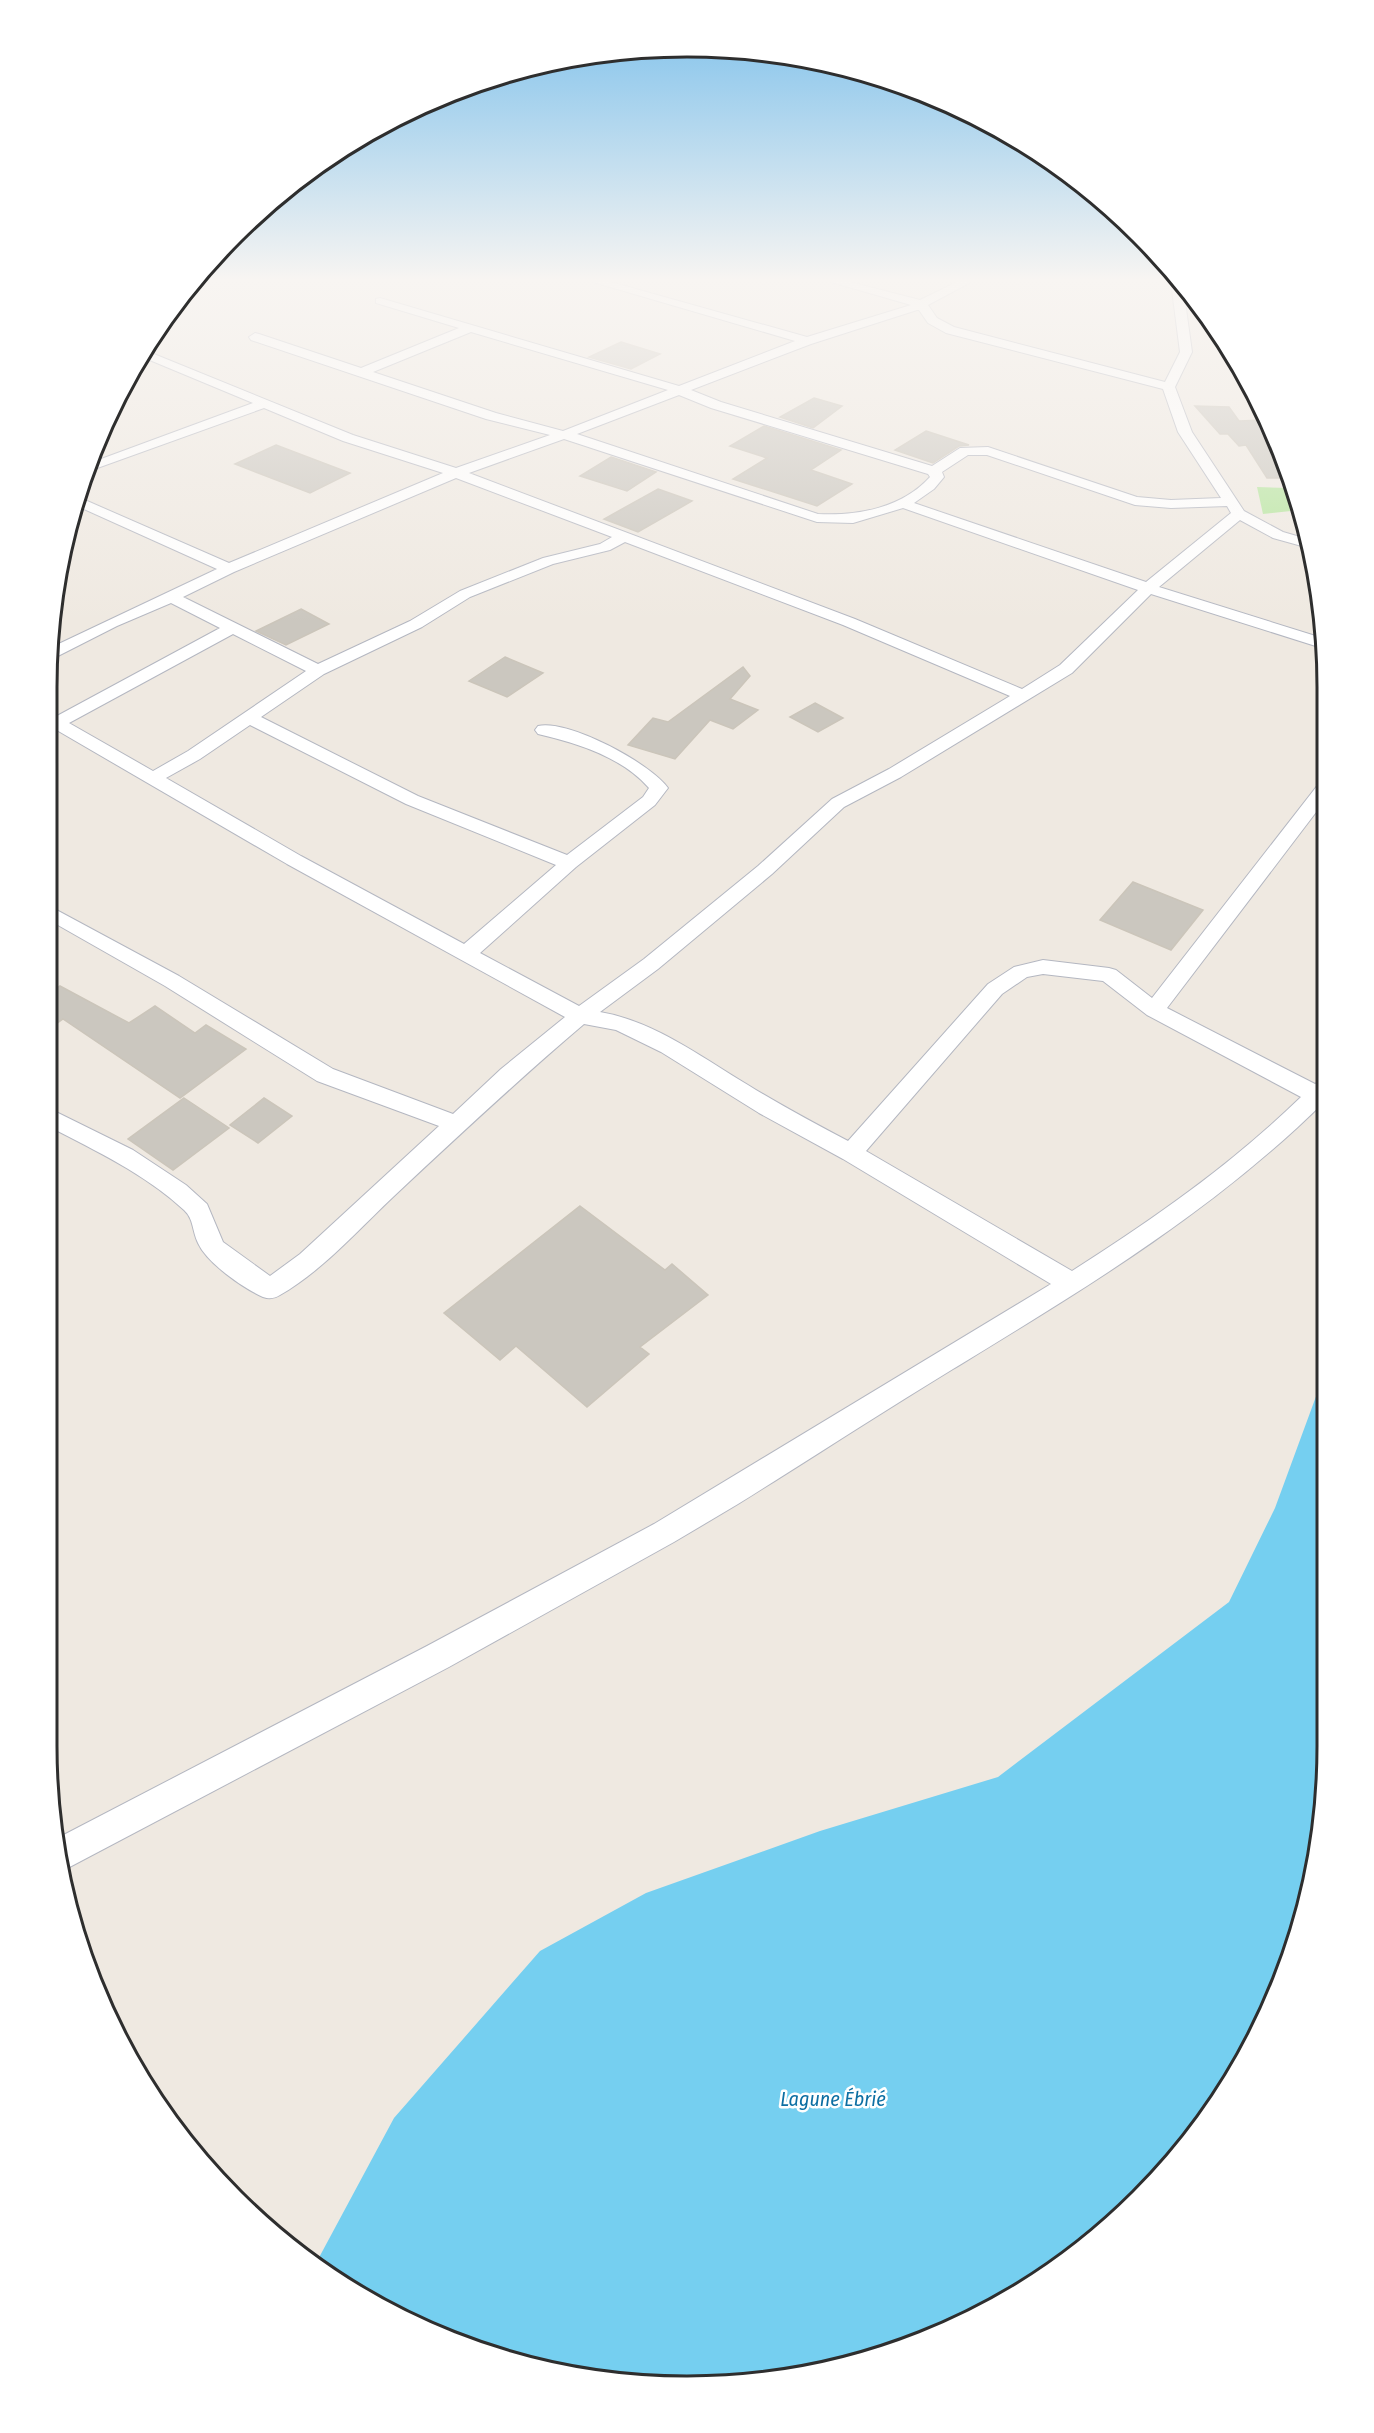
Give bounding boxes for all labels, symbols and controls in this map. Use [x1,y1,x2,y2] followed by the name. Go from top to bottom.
[780,2087,886,2111] water label: Lagune Ébrié

